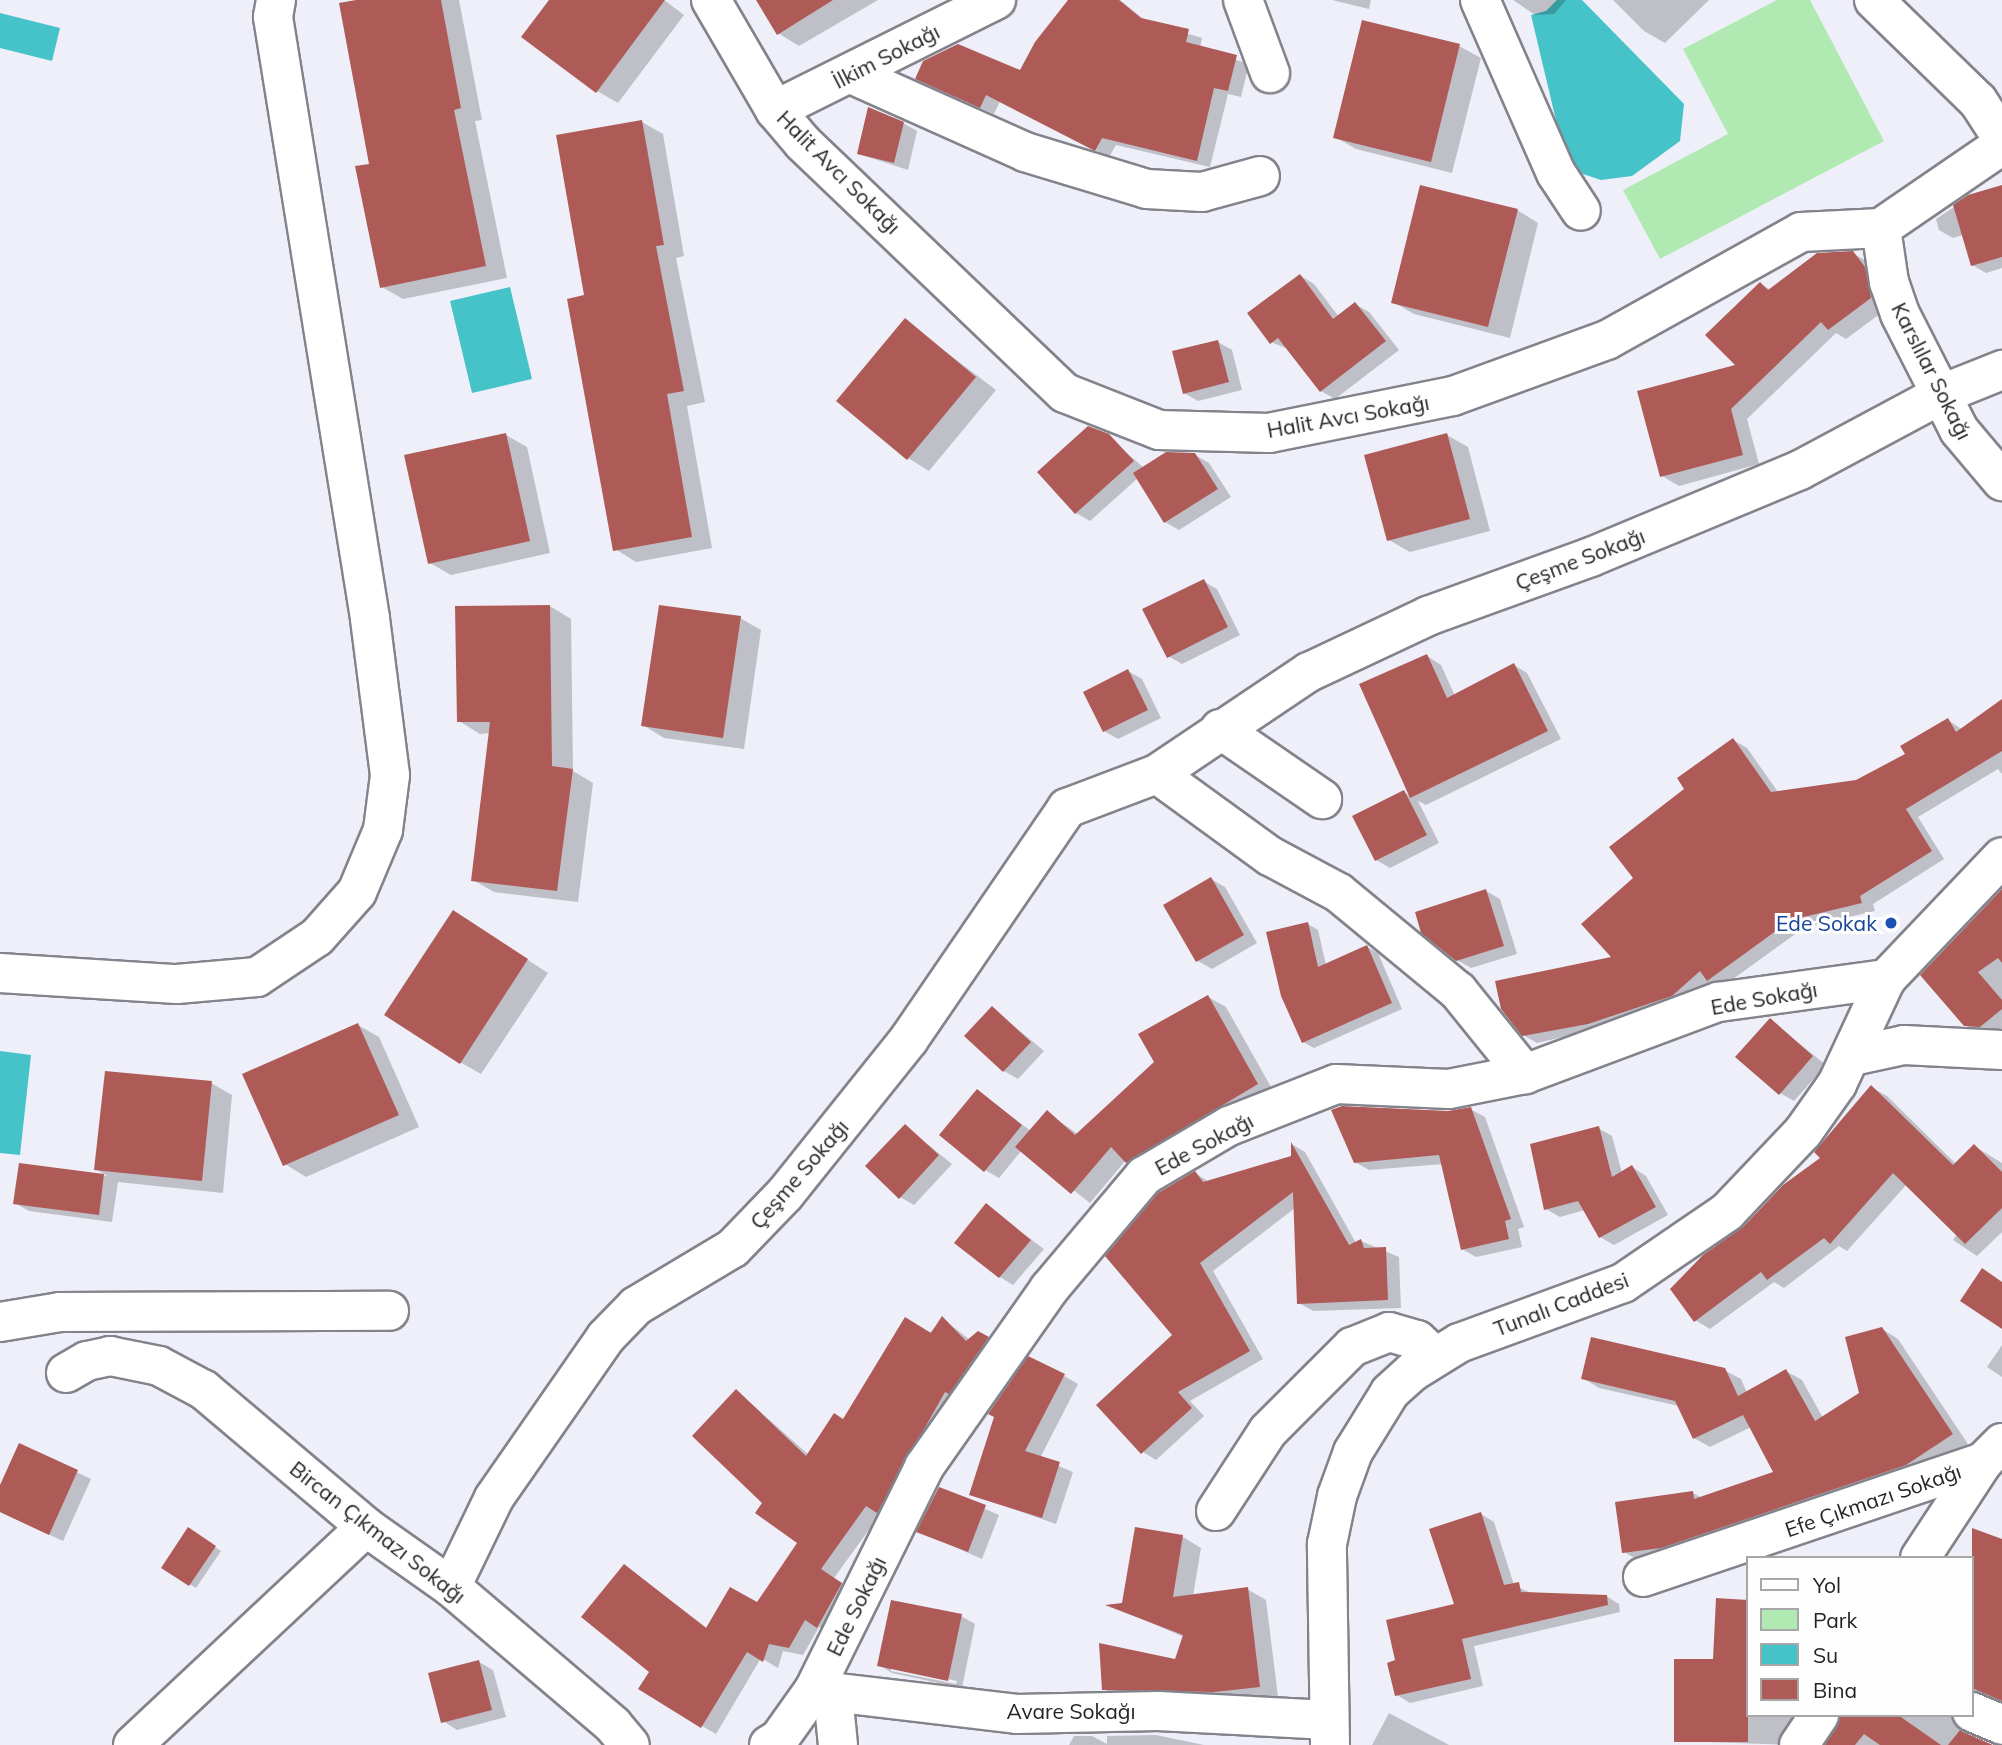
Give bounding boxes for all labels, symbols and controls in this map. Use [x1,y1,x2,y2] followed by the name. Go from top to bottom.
[829,18,943,94] street label: İlkim Sokağı
[772,105,906,239] street label: Halit Avcı Sokağı
[1887,298,1977,444] street label: Karslılar Sokağı
[1265,389,1431,443] street label: Halit Avcı Sokağı
[1512,523,1648,595] street label: Çeşme Sokağı
[1776,910,1877,936] place label: Ede Sokak
[1883,915,1899,931] marker: Ede Sokak
[1709,976,1819,1020] street label: Ede Sokağı
[1150,1108,1258,1180] street label: Ede Sokağı
[745,1114,853,1234] street label: Çeşme Sokağı
[1490,1267,1632,1341] street label: Tunalı Caddesi
[285,1456,471,1608] street label: Bircan Çıkmazı Sokağı
[1782,1458,1964,1542] street label: Efe Çıkmazı Sokağı
[821,1552,891,1660] street label: Ede Sokağı
[1746,1556,1974,1717] legend
[1813,1572,1841,1598] text: Yol
[1813,1607,1857,1633] text: Park
[1813,1642,1838,1668] text: Su
[1813,1677,1857,1703] text: Bina
[1007,1698,1135,1724] street label: Avare Sokağı

